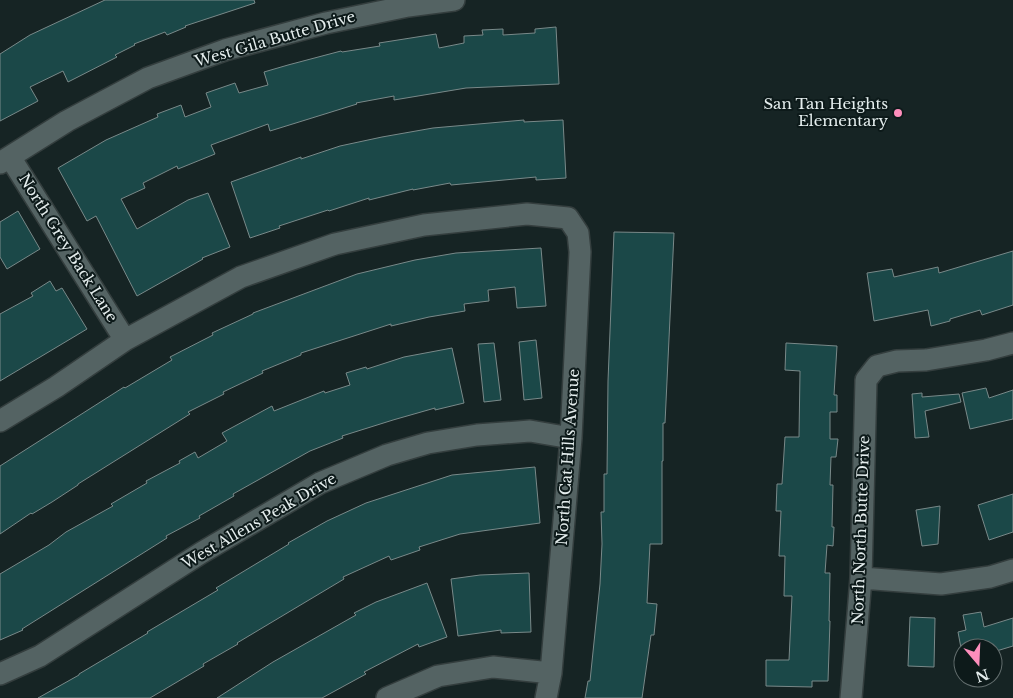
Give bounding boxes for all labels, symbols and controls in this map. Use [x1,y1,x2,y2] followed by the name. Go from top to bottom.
[192,7,357,71] street label: West Gila Butte Drive
[763,94,888,130] place label: San Tan Heights Elementary
[892,107,904,119] marker: San Tan Heights Elementary
[15,170,122,326] street label: North Grey Back Lane
[552,368,583,546] street label: North Cat Hills Avenue
[848,435,873,625] street label: North North Butte Drive
[177,468,340,573] street label: West Allens Peak Drive
[953,638,1003,688] north arrow
[973,665,991,686] text: N

